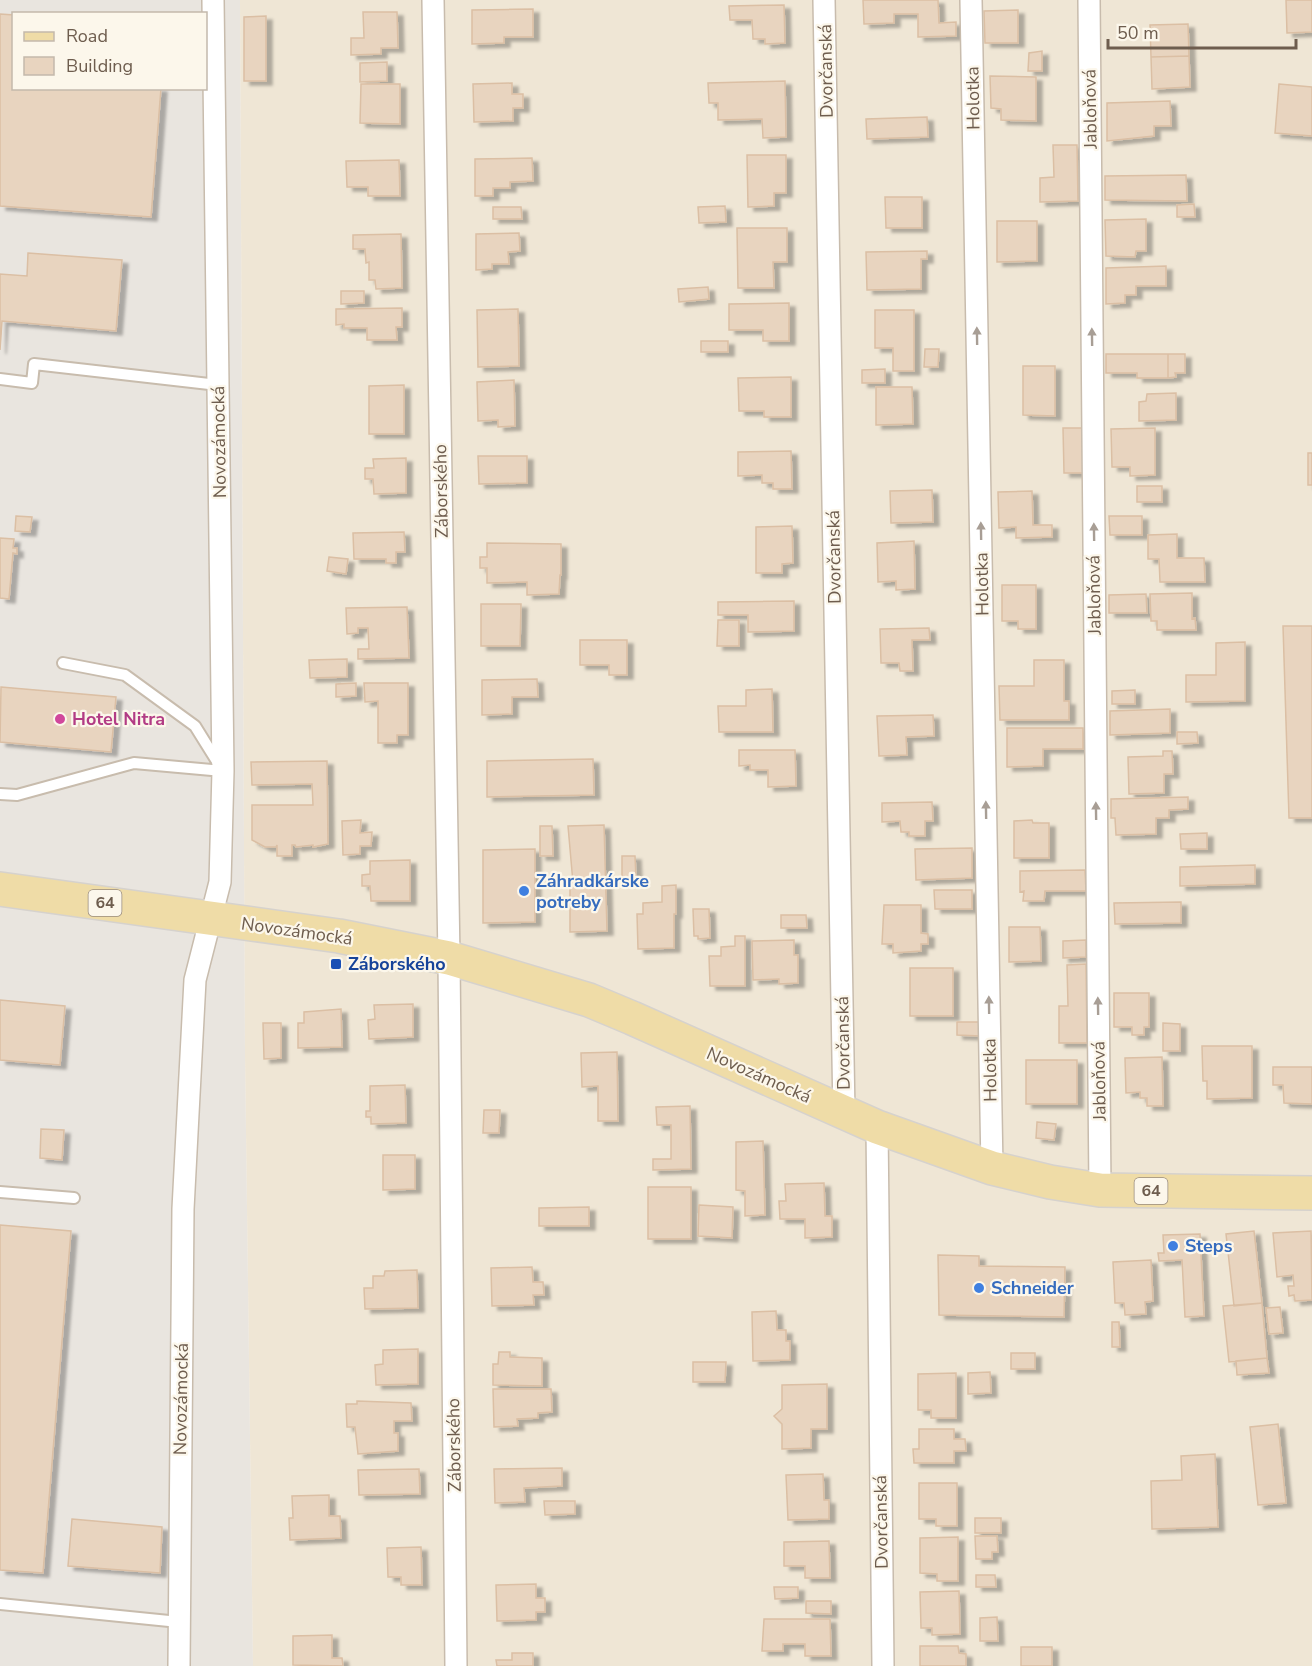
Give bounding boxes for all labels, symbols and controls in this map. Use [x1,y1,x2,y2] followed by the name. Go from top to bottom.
[12,12,207,90] legend
[1108,12,1296,50] scale bar
[1117,21,1159,45] text: 50 m
[66,24,108,48] text: Road
[813,24,839,118] street label: Dvorčanská
[66,54,133,78] text: Building
[960,66,986,130] street label: Holotka
[1077,69,1103,150] street label: Jabloňová
[973,326,982,345] one-way arrow
[1087,327,1097,346] one-way arrow
[206,386,232,498] street label: Novozámocká
[428,444,454,538] street label: Záborského
[821,510,847,604] street label: Dvorčanská
[976,521,986,540] one-way arrow
[1089,522,1099,541] one-way arrow
[969,552,995,616] street label: Holotka
[1081,555,1107,636] street label: Jabloňová
[72,707,165,731] place label: Hotel Nitra
[53,712,67,726] marker: Hotel Nitra
[981,800,991,819] one-way arrow
[1091,801,1101,820] one-way arrow
[536,869,649,914] place label: Záhradkárske potreby
[517,884,531,898] marker: Záhradkárske potreby
[88,890,122,916] road number: 64
[240,911,354,951] street label: Novozámocká
[348,952,446,976] place label: Záborského
[329,957,343,971] marker: Záborského
[984,995,994,1014] one-way arrow
[830,996,856,1090] street label: Dvorčanská
[1093,996,1103,1015] one-way arrow
[977,1038,1003,1102] street label: Holotka
[703,1041,815,1109] street label: Novozámocká
[1086,1041,1112,1122] street label: Jabloňová
[1134,1178,1168,1204] road number: 64
[1185,1234,1233,1258] place label: Steps
[1166,1239,1180,1253] marker: Steps
[991,1276,1074,1300] place label: Schneider
[972,1281,986,1295] marker: Schneider
[168,1343,194,1455] street label: Novozámocká
[441,1398,467,1492] street label: Záborského
[868,1475,894,1569] street label: Dvorčanská

